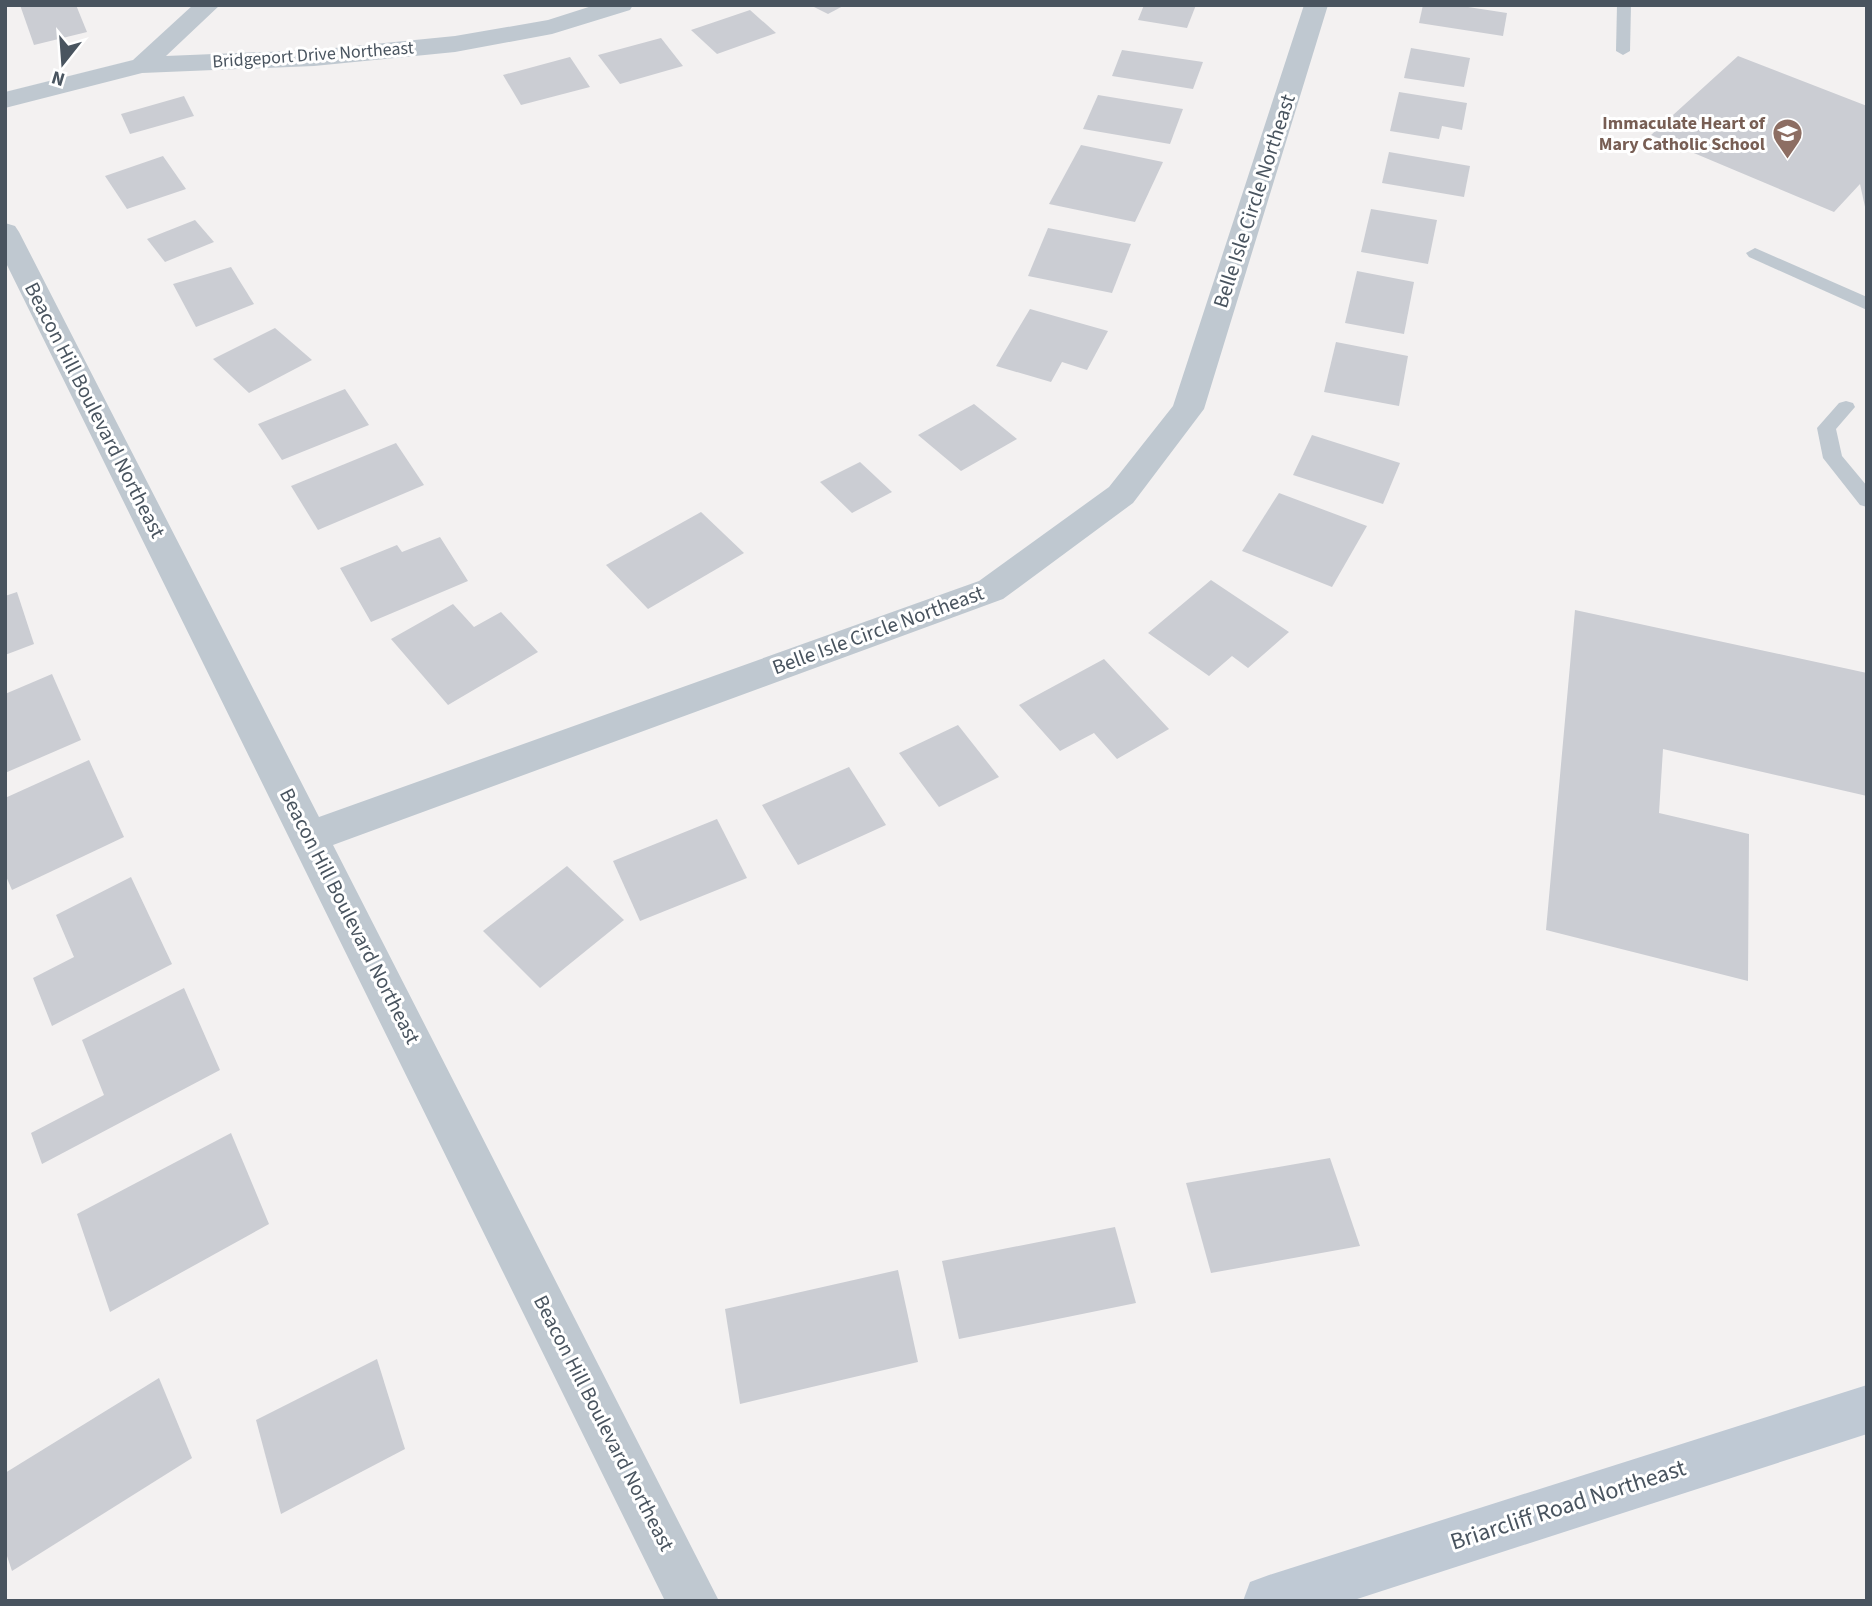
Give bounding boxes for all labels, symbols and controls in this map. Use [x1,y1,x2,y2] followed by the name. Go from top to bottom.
[28,28,98,98] north arrow
[211,35,415,75] street label: Bridgeport Drive Northeast
[48,63,68,93] text: N
[1205,90,1303,312] street label: Belle Isle Circle Northeast
[1599,111,1766,157] place label: Immaculate Heart of Mary Catholic School
[1771,116,1805,160] school or university icon: Immaculate Heart of Mary Catholic School
[17,277,173,543] street label: Beacon Hill Boulevard Northeast
[768,578,988,682] street label: Belle Isle Circle Northeast
[272,783,428,1049] street label: Beacon Hill Boulevard Northeast
[526,1290,682,1556] street label: Beacon Hill Boulevard Northeast
[1446,1450,1690,1560] street label: Briarcliff Road Northeast

